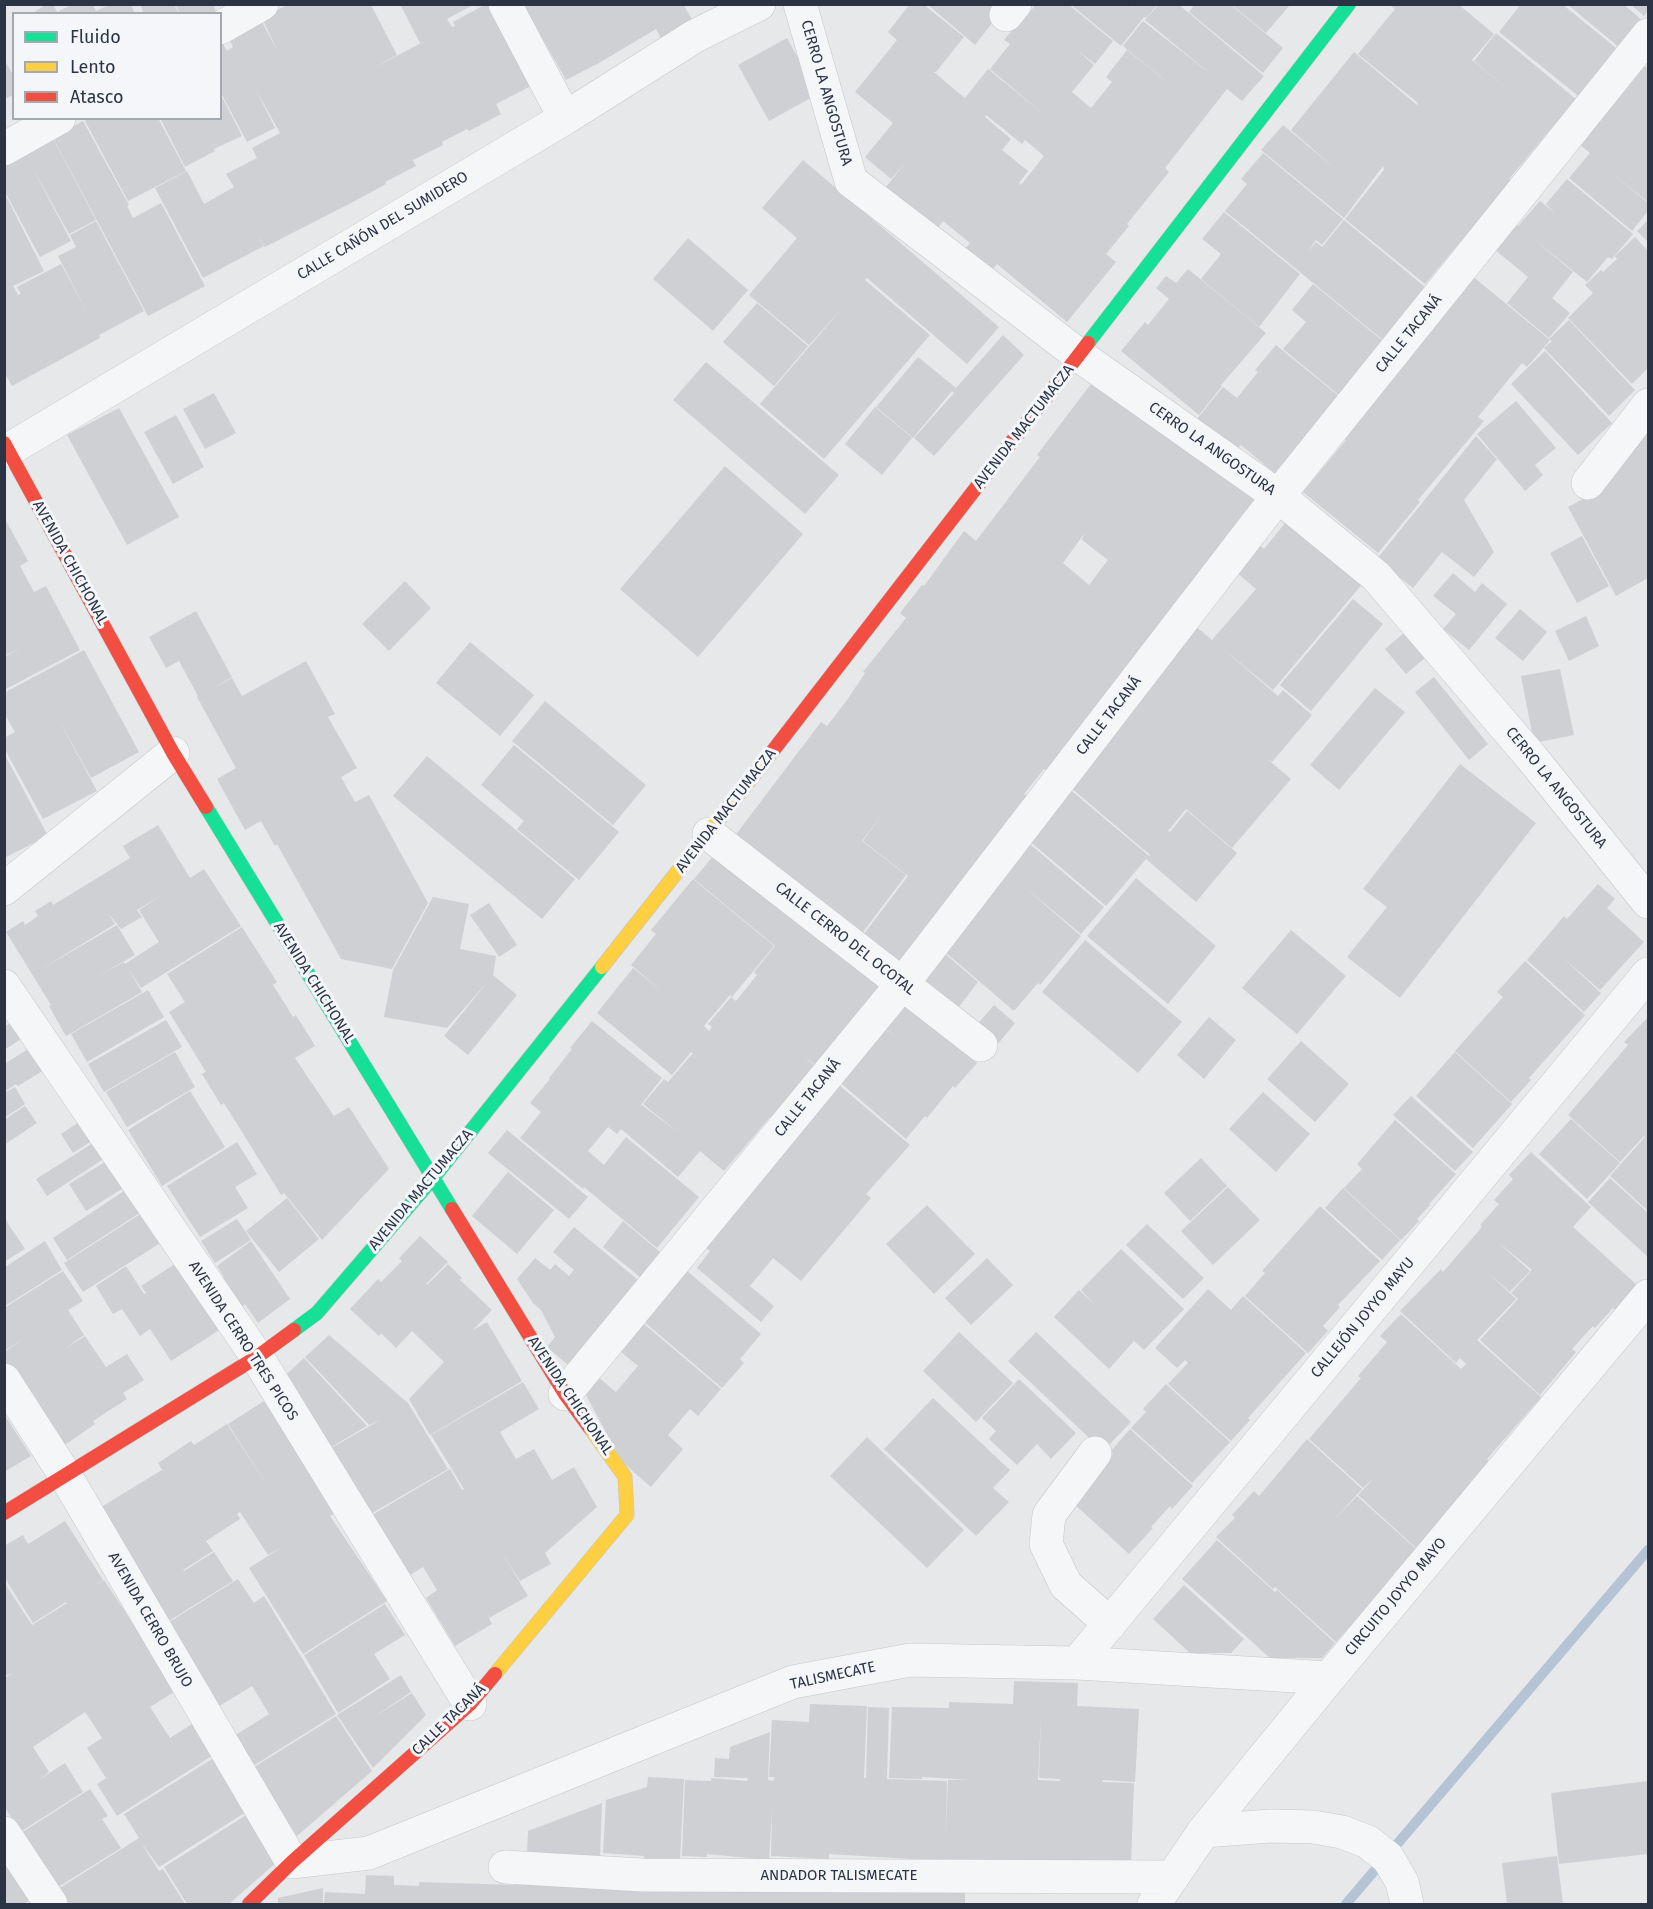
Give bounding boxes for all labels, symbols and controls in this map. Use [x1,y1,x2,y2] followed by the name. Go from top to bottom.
[12,12,222,120] legend
[797,18,855,168] street label: CERRO LA ANGOSTURA
[70,26,121,48] text: Fluido
[70,56,116,78] text: Lento
[70,86,123,108] text: Atasco
[294,168,472,284] street label: CALLE CAÑÓN DEL SUMIDERO
[1372,291,1446,377] street label: CALLE TACANÁ
[970,361,1078,493] street label: AVENIDA MACTUMACZA
[1145,398,1279,500] street label: CERRO LA ANGOSTURA
[28,497,112,629] street label: AVENIDA CHICHONAL
[1073,673,1145,759] street label: CALLE TACANÁ
[1502,724,1610,852] street label: CERRO LA ANGOSTURA
[672,745,780,877] street label: AVENIDA MACTUMACZA
[771,879,919,999] street label: CALLE CERRO DEL OCOTAL
[269,919,359,1047] street label: AVENIDA CHICHONAL
[771,1055,845,1141] street label: CALLE TACANÁ
[365,1126,477,1254] street label: AVENIDA MACTUMACZA
[1307,1254,1419,1382] street label: CALLEJÓN JOYYO MAYU
[185,1258,301,1424] street label: AVENIDA CERRO TRES PICOS
[523,1333,617,1459] street label: AVENIDA CHICHONAL
[1341,1534,1451,1660] street label: CIRCUITO JOYYO MAYO
[104,1549,196,1691] street label: AVENIDA CERRO BRUJO
[789,1658,877,1694] street label: TALISMECATE
[409,1680,489,1760] street label: CALLE TACANÁ
[760,1867,918,1885] street label: ANDADOR TALISMECATE

